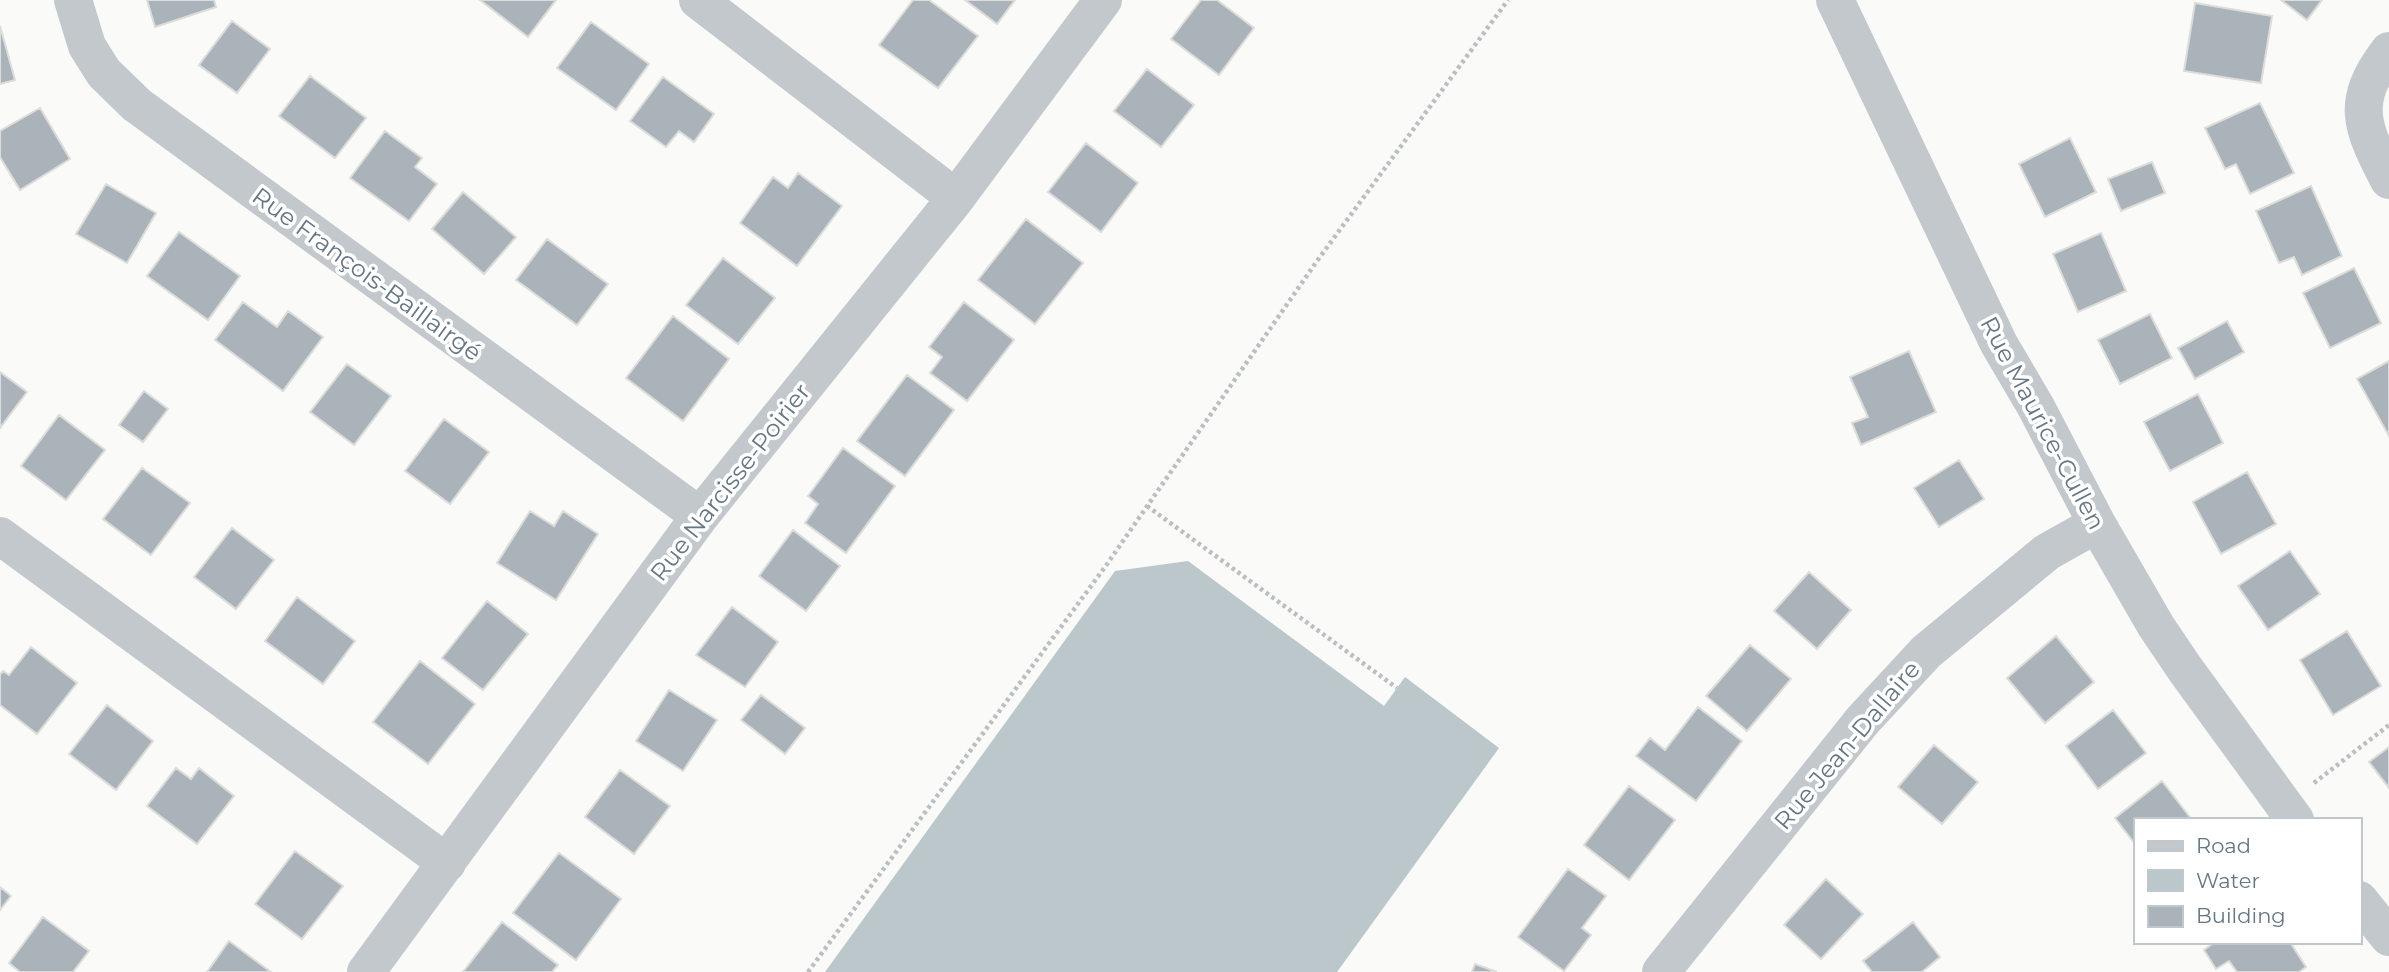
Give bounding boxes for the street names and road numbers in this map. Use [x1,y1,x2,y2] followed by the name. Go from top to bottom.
[247,181,487,367] street label: Rue François-Baillairgé
[1975,312,2111,534] street label: Rue Maurice-Cullen
[644,377,816,587] street label: Rue Narcisse-Poirier
[1768,655,1926,835] street label: Rue Jean-Dallaire

